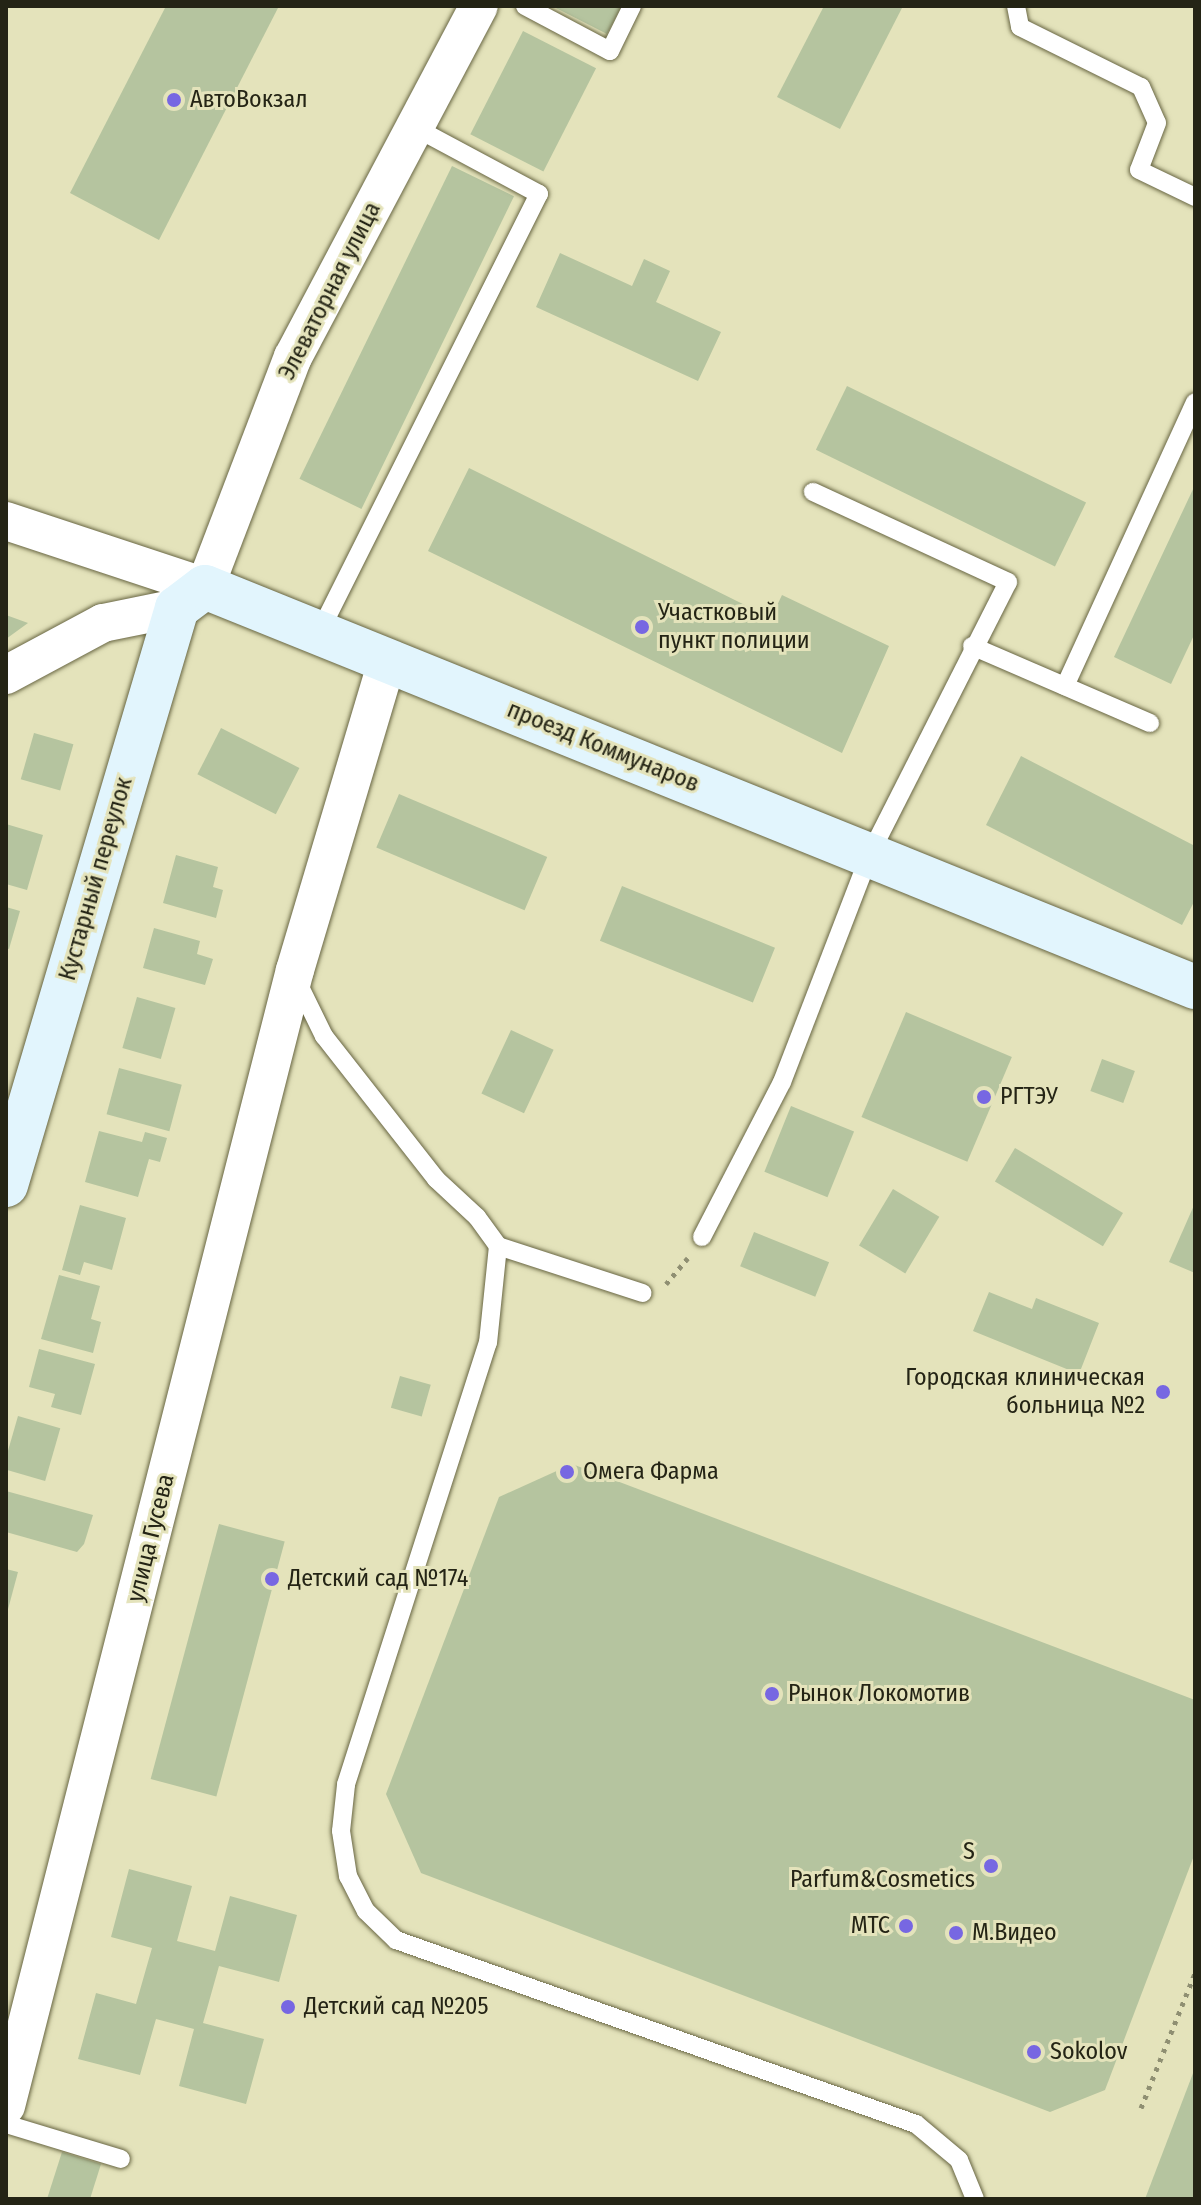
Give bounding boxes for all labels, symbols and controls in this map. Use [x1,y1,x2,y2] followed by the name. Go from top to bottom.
[190,86,308,114] place label: АвтоВокзал
[165,91,183,109] marker: АвтоВокзал
[273,197,387,385] street label: Элеваторная улица
[658,599,810,655] place label: Участковый пункт полиции
[633,618,651,636] marker: Участковый пункт полиции
[503,695,703,799] street label: проезд Коммунаров
[53,774,139,984] street label: Кустарный переулок
[1000,1083,1058,1111] place label: РГТЭУ
[975,1088,993,1106] marker: РГТЭУ
[905,1364,1145,1420] place label: Городская клиническая больница №2
[1152,1381,1174,1403] marker: Городская клиническая больница №2
[583,1458,719,1486] place label: Омега Фарма
[558,1463,576,1481] marker: Омега Фарма
[121,1471,181,1605] street label: улица Гусева
[288,1565,468,1593] place label: Детский сад №174
[263,1570,281,1588] marker: Детский сад №174
[788,1680,970,1708] place label: Рынок Локомотив
[763,1685,781,1703] marker: Рынок Локомотив
[790,1838,975,1894] place label: S Parfum&Cosmetics
[982,1857,1000,1875] marker: S Parfum&Cosmetics
[851,1912,890,1940] place label: МТС
[897,1917,915,1935] marker: МТС
[972,1919,1057,1947] place label: М.Видео
[947,1924,965,1942] marker: М.Видео
[304,1993,489,2021] place label: Детский сад №205
[279,1998,297,2016] marker: Детский сад №205
[1050,2038,1128,2066] place label: Sokolov
[1025,2043,1043,2061] marker: Sokolov

